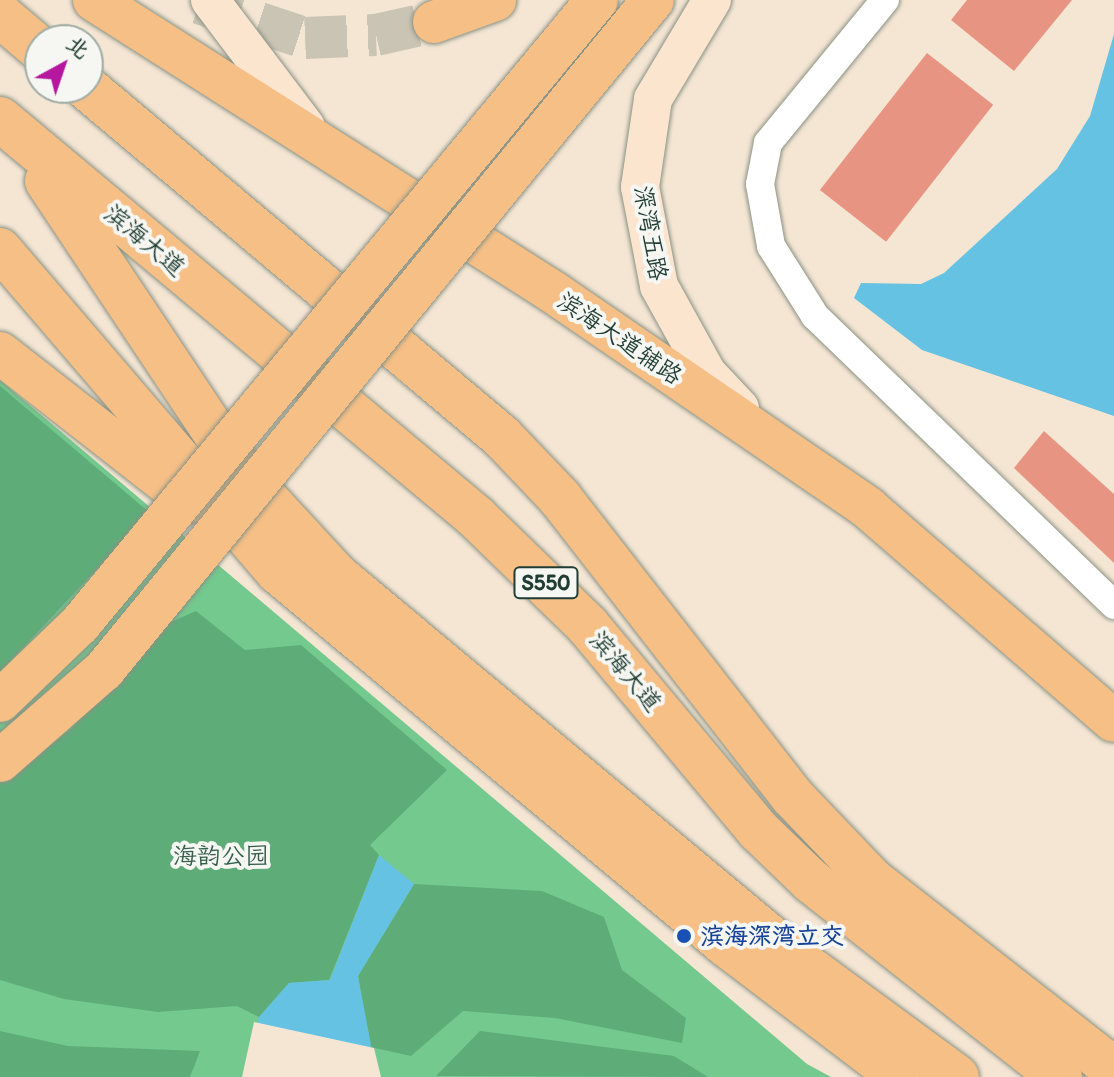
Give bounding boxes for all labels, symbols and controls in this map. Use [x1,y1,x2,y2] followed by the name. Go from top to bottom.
[24,24,104,104] north arrow
[61,29,96,64] text: 北
[628,183,674,283] street label: 深湾五路
[99,198,191,282] street label: 滨海大道
[552,286,688,390] street label: 滨海大道辅路
[512,565,580,601] road number: S550
[584,625,668,717] street label: 滨海大道
[173,842,269,870] park label: 海韵公园
[700,922,844,950] place label: 滨海深湾立交
[675,927,693,945] marker: 滨海深湾立交

